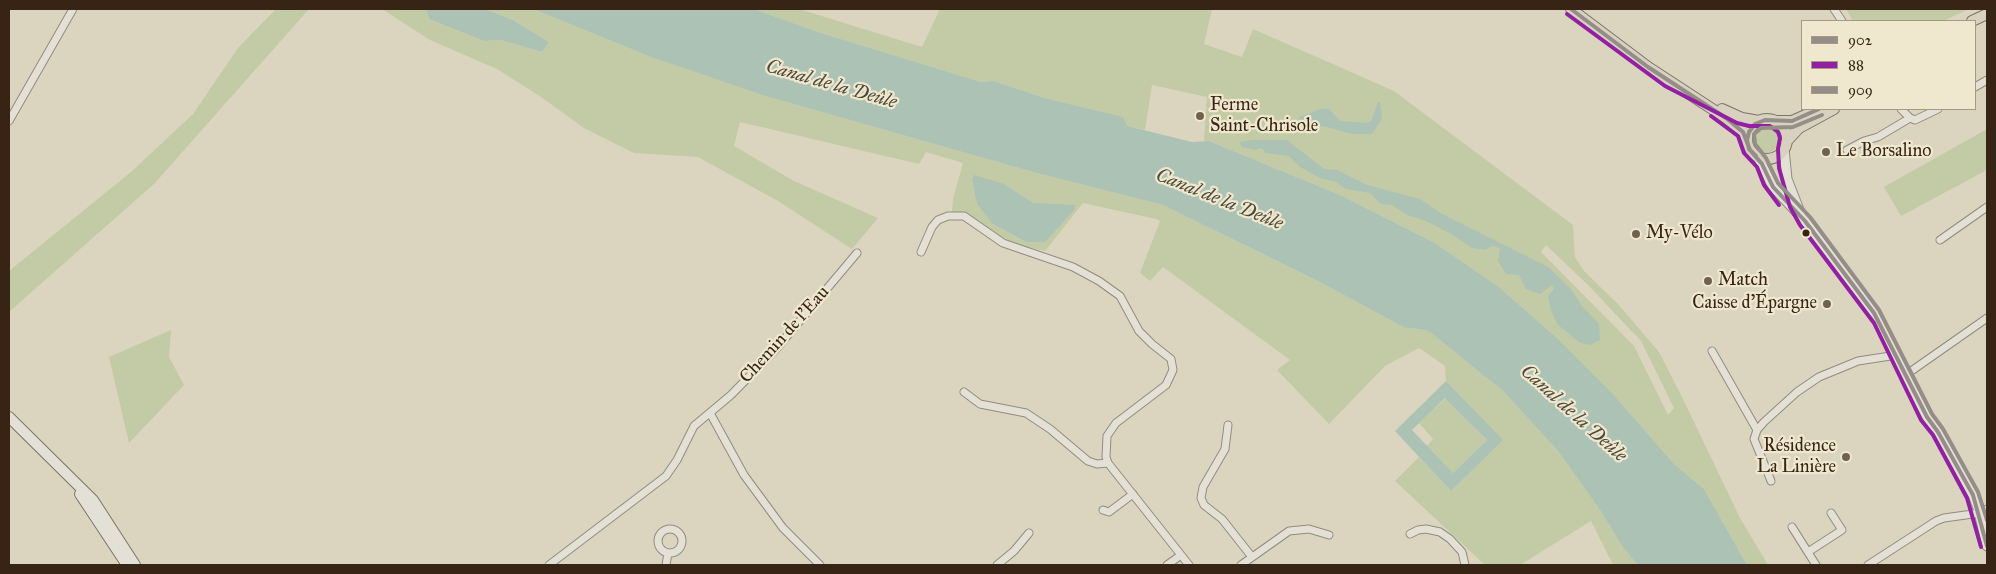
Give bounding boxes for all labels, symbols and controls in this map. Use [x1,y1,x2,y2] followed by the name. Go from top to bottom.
[1801,20,1976,110] legend
[1848,31,1872,49] text: 902
[763,55,899,115] water label: Canal de la Deûle
[1848,56,1864,74] text: 88
[1848,81,1873,99] text: 909
[1210,95,1318,138] place label: Ferme Saint-Chrisole
[1194,110,1206,122] marker: Ferme Saint-Chrisole
[1836,141,1931,163] place label: Le Borsalino
[1820,146,1832,158] marker: Le Borsalino
[1152,164,1286,236] water label: Canal de la Deûle
[1646,223,1713,245] place label: My-Vélo
[1630,228,1642,240] marker: My-Vélo
[1801,228,1811,238] unlabelled marker
[1718,270,1768,292] place label: Match
[1702,275,1714,287] marker: Match
[736,282,834,388] street label: Chemin de l'Eau
[1692,293,1817,315] place label: Caisse d'Épargne
[1821,298,1833,310] marker: Caisse d'Épargne
[1515,360,1631,468] water label: Canal de la Deûle
[1757,436,1836,478] place label: Résidence La Linière
[1840,451,1852,463] marker: Résidence La Linière

